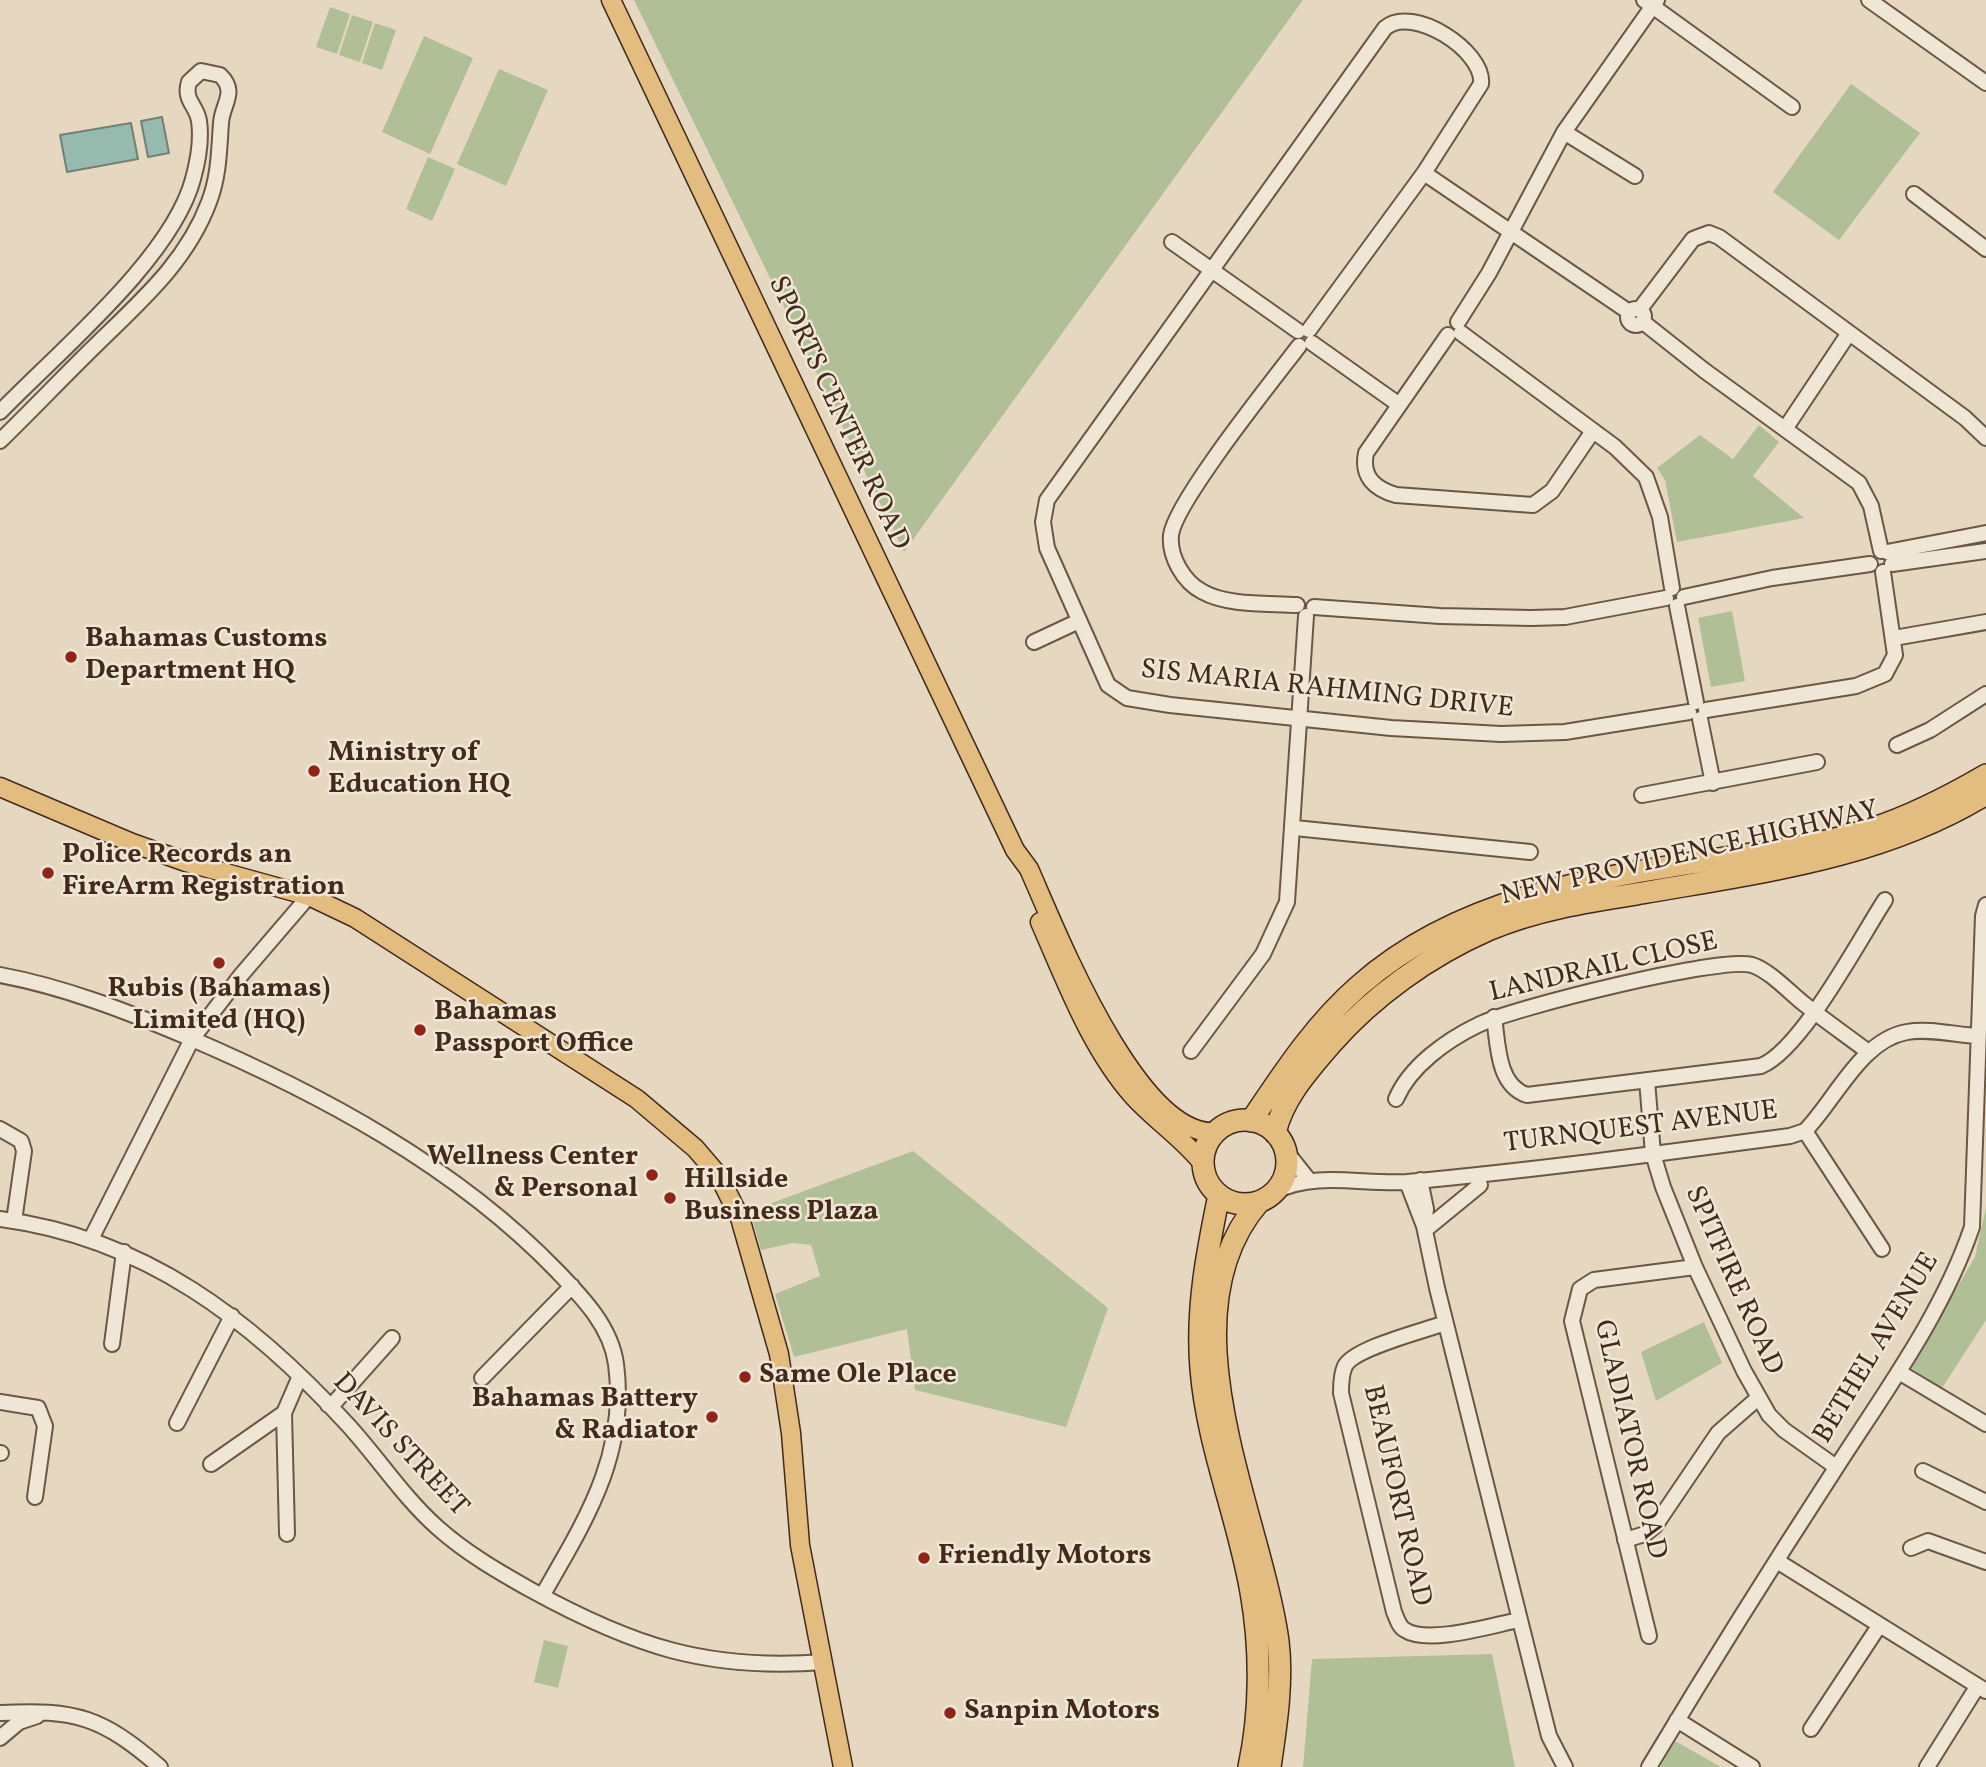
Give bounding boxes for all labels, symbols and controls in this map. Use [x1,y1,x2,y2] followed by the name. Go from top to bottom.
[759,272,915,556] street label: SPORTS CENTER ROAD
[85,624,327,690] place label: Bahamas Customs Department HQ
[63,649,79,665] marker: Bahamas Customs Department HQ
[1139,655,1515,727] street label: SIS MARIA RAHMING DRIVE
[328,738,510,804] place label: Ministry of Education HQ
[306,763,322,779] marker: Ministry of Education HQ
[1498,795,1882,915] street label: NEW PROVIDENCE HIGHWAY
[62,840,345,906] place label: Police Records an FireArm Registration
[40,865,56,881] marker: Police Records an FireArm Registration
[1487,926,1721,1012] street label: LANDRAIL CLOSE
[211,955,227,971] marker: Rubis (Bahamas) Limited (HQ)
[108,974,330,1040] place label: Rubis (Bahamas) Limited (HQ)
[434,997,634,1063] place label: Bahamas Passport Office
[412,1022,428,1038] marker: Bahamas Passport Office
[1502,1096,1780,1162] street label: TURNQUEST AVENUE
[427,1142,638,1208] place label: Wellness Center & Personal
[684,1165,878,1231] place label: Hillside Business Plaza
[644,1167,660,1183] marker: Wellness Center & Personal
[1675,1181,1789,1381] street label: SPITFIRE ROAD
[662,1190,678,1206] marker: Hillside Business Plaza
[1808,1248,1948,1450] street label: BETHEL AVENUE
[1584,1317,1672,1563] street label: GLADIATOR ROAD
[759,1360,957,1394] place label: Same Ole Place
[324,1367,474,1525] street label: DAVIS STREET
[737,1369,753,1385] marker: Same Ole Place
[1353,1382,1437,1610] street label: BEAUFORT ROAD
[472,1384,698,1450] place label: Bahamas Battery & Radiator
[704,1409,720,1425] marker: Bahamas Battery & Radiator
[938,1541,1151,1575] place label: Friendly Motors
[916,1550,932,1566] marker: Friendly Motors
[964,1696,1160,1730] place label: Sanpin Motors
[942,1705,958,1721] marker: Sanpin Motors

